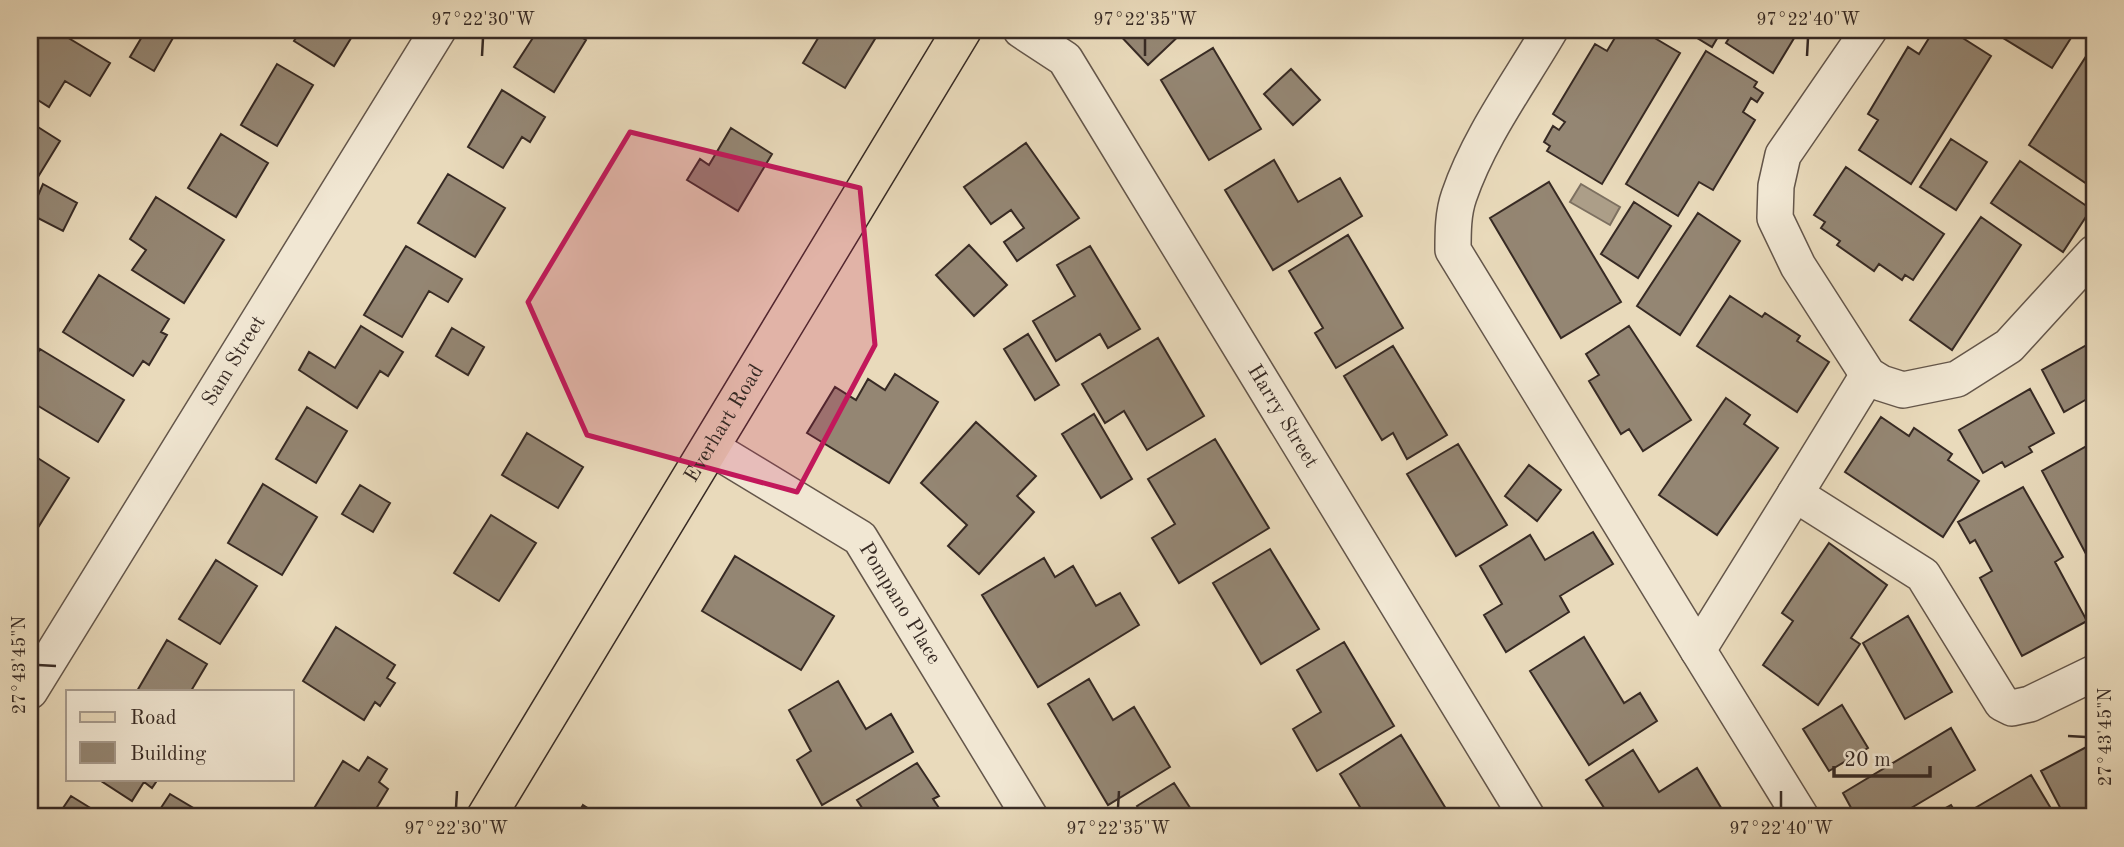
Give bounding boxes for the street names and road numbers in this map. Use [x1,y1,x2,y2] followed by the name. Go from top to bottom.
[198,312,269,410] street label: Sam Street
[681,361,768,486] street label: Everhart Road
[1243,361,1322,472] street label: Harry Street
[855,539,945,668] street label: Pompano Place

